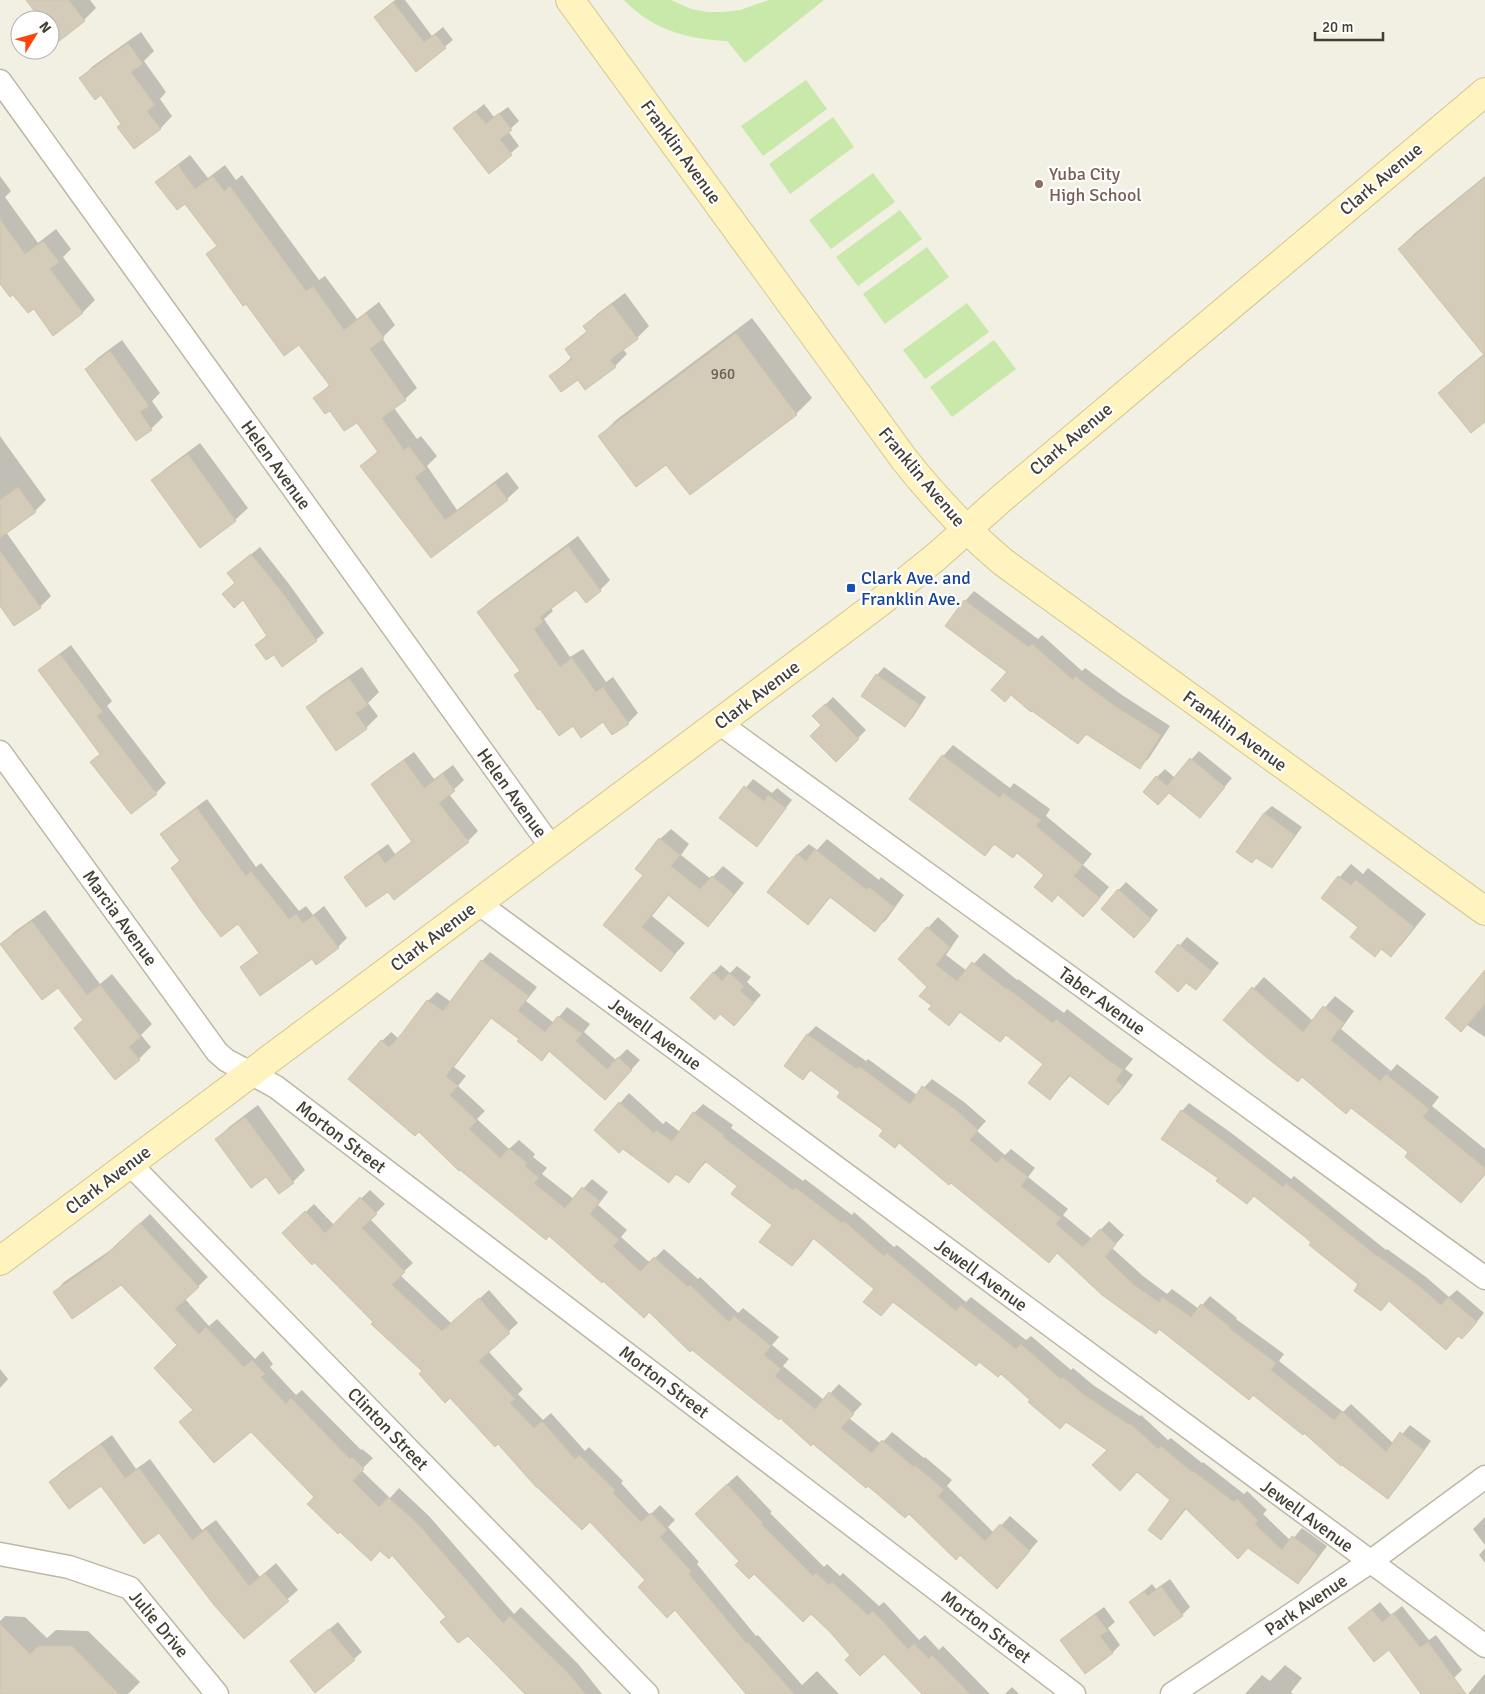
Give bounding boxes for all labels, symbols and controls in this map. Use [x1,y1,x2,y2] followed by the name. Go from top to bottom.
[10,10,60,60] north arrow
[1315,10,1382,42] scale bar
[35,18,55,36] text: N
[1322,18,1353,36] text: 20 m
[636,96,726,208] street label: Franklin Avenue
[1335,138,1427,220] street label: Clark Avenue
[1049,163,1142,206] place label: Yuba City High School
[1033,178,1045,190] marker: Yuba City High School
[711,365,735,383] house number: 960
[1025,398,1117,480] street label: Clark Avenue
[236,416,316,514] street label: Helen Avenue
[874,423,970,531] street label: Franklin Avenue
[861,567,971,610] place label: Clark Ave. and Franklin Ave.
[845,582,857,594] marker: Clark Ave. and Franklin Ave.
[710,656,804,734] street label: Clark Avenue
[1179,686,1291,776] street label: Franklin Avenue
[472,744,552,842] street label: Helen Avenue
[78,866,162,970] street label: Marcia Avenue
[386,898,480,976] street label: Clark Avenue
[1054,962,1150,1040] street label: Taber Avenue
[604,993,706,1075] street label: Jewell Avenue
[292,1096,390,1178] street label: Morton Street
[61,1141,155,1219] street label: Clark Avenue
[930,1234,1032,1316] street label: Jewell Avenue
[615,1341,713,1423] street label: Morton Street
[343,1383,433,1475] street label: Clinton Street
[1256,1475,1358,1557] street label: Jewell Avenue
[1261,1569,1351,1641] street label: Park Avenue
[124,1586,194,1662] street label: Julie Drive
[937,1586,1035,1668] street label: Morton Street

